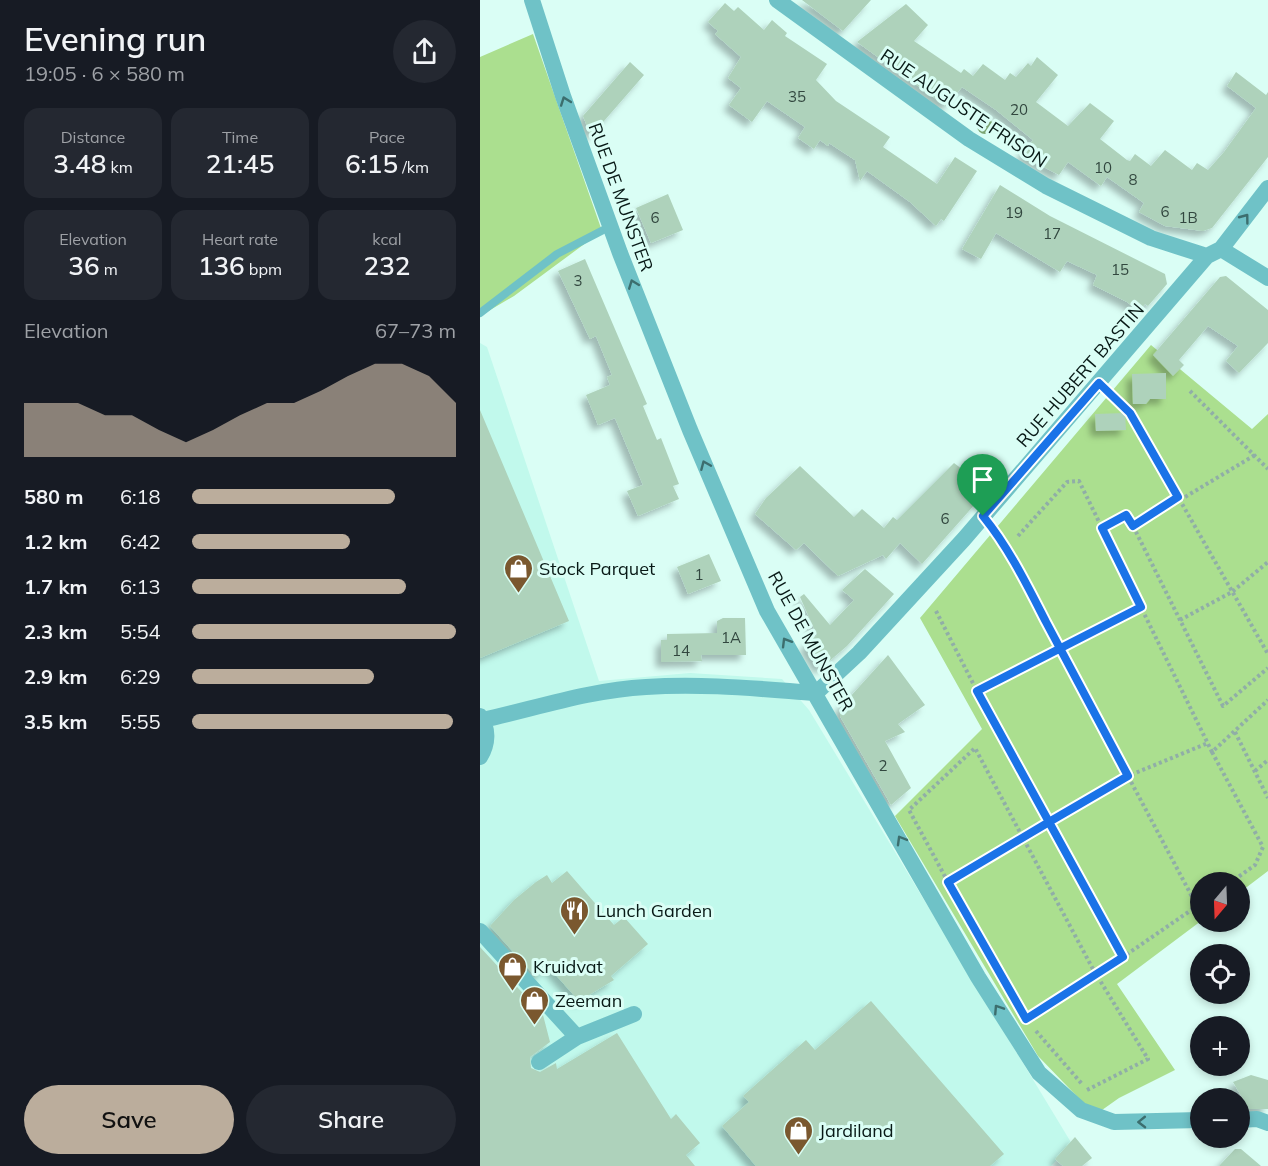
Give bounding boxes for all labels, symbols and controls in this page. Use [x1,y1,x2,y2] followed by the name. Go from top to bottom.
[24,18,206,59] text: Evening run
[393,20,456,83] button: share
[876,44,1052,172] street label: RUE AUGUSTE FRISON
[24,61,185,86] text: 19:05 · 6 × 580 m
[788,87,806,106] house number: 35
[559,97,572,107] one-way arrow
[1010,100,1028,119] house number: 20
[583,120,659,274] street label: RUE DE MUNSTER
[61,127,125,147] text: Distance
[222,127,258,147] text: Time
[369,127,405,147] text: Pace
[53,147,106,180] text: 3.48
[206,147,274,180] text: 21:45
[345,147,398,180] text: 6:15
[106,157,133,177] text: km
[398,157,429,177] text: /km
[1094,158,1112,177] house number: 10
[1128,170,1138,189] house number: 8
[1160,202,1170,221] house number: 6
[1005,203,1023,222] house number: 19
[650,208,660,227] house number: 6
[1178,208,1198,227] house number: 1B
[1237,214,1248,225] one-way arrow
[1043,224,1061,243] house number: 17
[59,229,127,249] text: Elevation
[202,229,278,249] text: Heart rate
[372,229,402,249] text: kcal
[68,249,99,282] text: 36
[198,249,245,282] text: 136
[364,249,410,282] text: 232
[99,259,118,279] text: m
[245,259,282,279] text: bpm
[1111,260,1129,279] house number: 15
[573,271,583,290] house number: 3
[628,279,640,290] one-way arrow
[1011,298,1149,452] street label: RUE HUBERT BASTIN
[24,318,109,343] text: Elevation
[375,318,456,343] text: 67–73 m
[957,454,1008,516] pin
[700,461,712,472] one-way arrow
[966,463,999,496] icon: arrive
[24,484,83,509] text: 580 m
[120,484,161,509] text: 6:18
[940,509,950,528] house number: 6
[24,529,87,554] text: 1.2 km
[120,529,161,554] text: 6:42
[502,552,534,594] shop icon: Stock Parquet
[539,557,655,580] place label: Stock Parquet
[694,565,704,584] house number: 1
[763,567,859,715] street label: RUE DE MUNSTER
[24,574,87,599] text: 1.7 km
[120,574,161,599] text: 6:13
[24,619,87,644] text: 2.3 km
[120,619,161,644] text: 5:54
[721,628,741,647] house number: 1A
[782,638,794,648] one-way arrow
[672,641,690,660] house number: 14
[24,664,87,689] text: 2.9 km
[120,664,161,689] text: 6:29
[24,709,87,734] text: 3.5 km
[120,709,161,734] text: 5:55
[878,756,888,775] house number: 2
[897,835,908,846] one-way arrow
[1190,872,1250,932] north arrow
[1190,872,1250,1148] map controls
[559,894,591,936] restaurant icon: Lunch Garden
[596,899,712,922] place label: Lunch Garden
[1190,944,1250,1004] button: locate
[496,950,528,992] shop icon: Kruidvat
[533,955,603,978] place label: Kruidvat
[518,984,550,1026] shop icon: Zeeman
[555,989,622,1012] place label: Zeeman
[994,1004,1005,1015] one-way arrow
[1190,1016,1250,1076] button: +
[24,1085,234,1154] button: Save
[246,1085,456,1154] button: Share
[1190,1088,1250,1148] button: −
[782,1114,814,1156] shop icon: Jardiland
[1137,1115,1146,1128] one-way arrow
[819,1119,894,1142] place label: Jardiland

